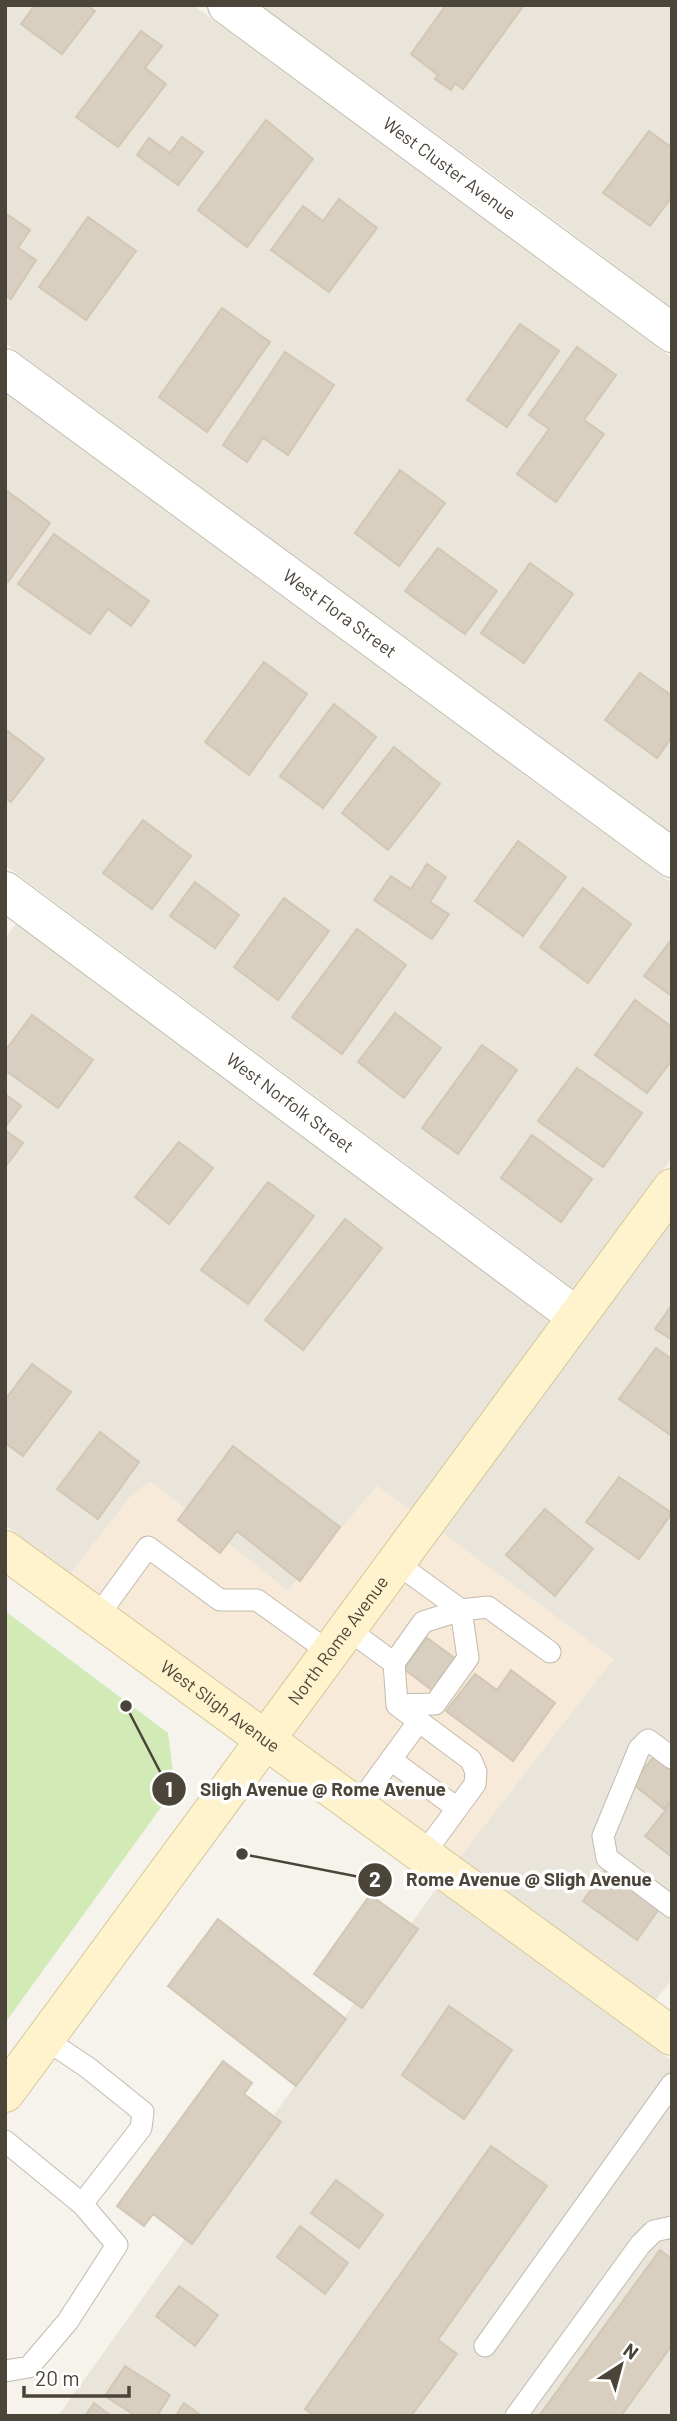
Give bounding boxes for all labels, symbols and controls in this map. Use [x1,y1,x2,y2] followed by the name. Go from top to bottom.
[379,112,521,224] street label: West Cluster Avenue
[279,564,401,662] street label: West Flora Street
[222,1048,358,1157] street label: West Norfolk Street
[283,1571,392,1709] street label: North Rome Avenue
[156,1655,285,1757] street label: West Sligh Avenue
[151,1769,460,1809] callout: Sligh Avenue @ Rome Avenue
[165,1776,173,1801] text: 1
[200,1777,446,1800] text: Sligh Avenue @ Rome Avenue
[357,1860,666,1900] callout: Rome Avenue @ Sligh Avenue
[369,1866,381,1891] text: 2
[406,1867,652,1890] text: Rome Avenue @ Sligh Avenue
[586,2330,656,2400] north arrow
[619,2338,643,2364] text: N
[24,2354,130,2398] scale bar
[35,2365,80,2390] text: 20 m

